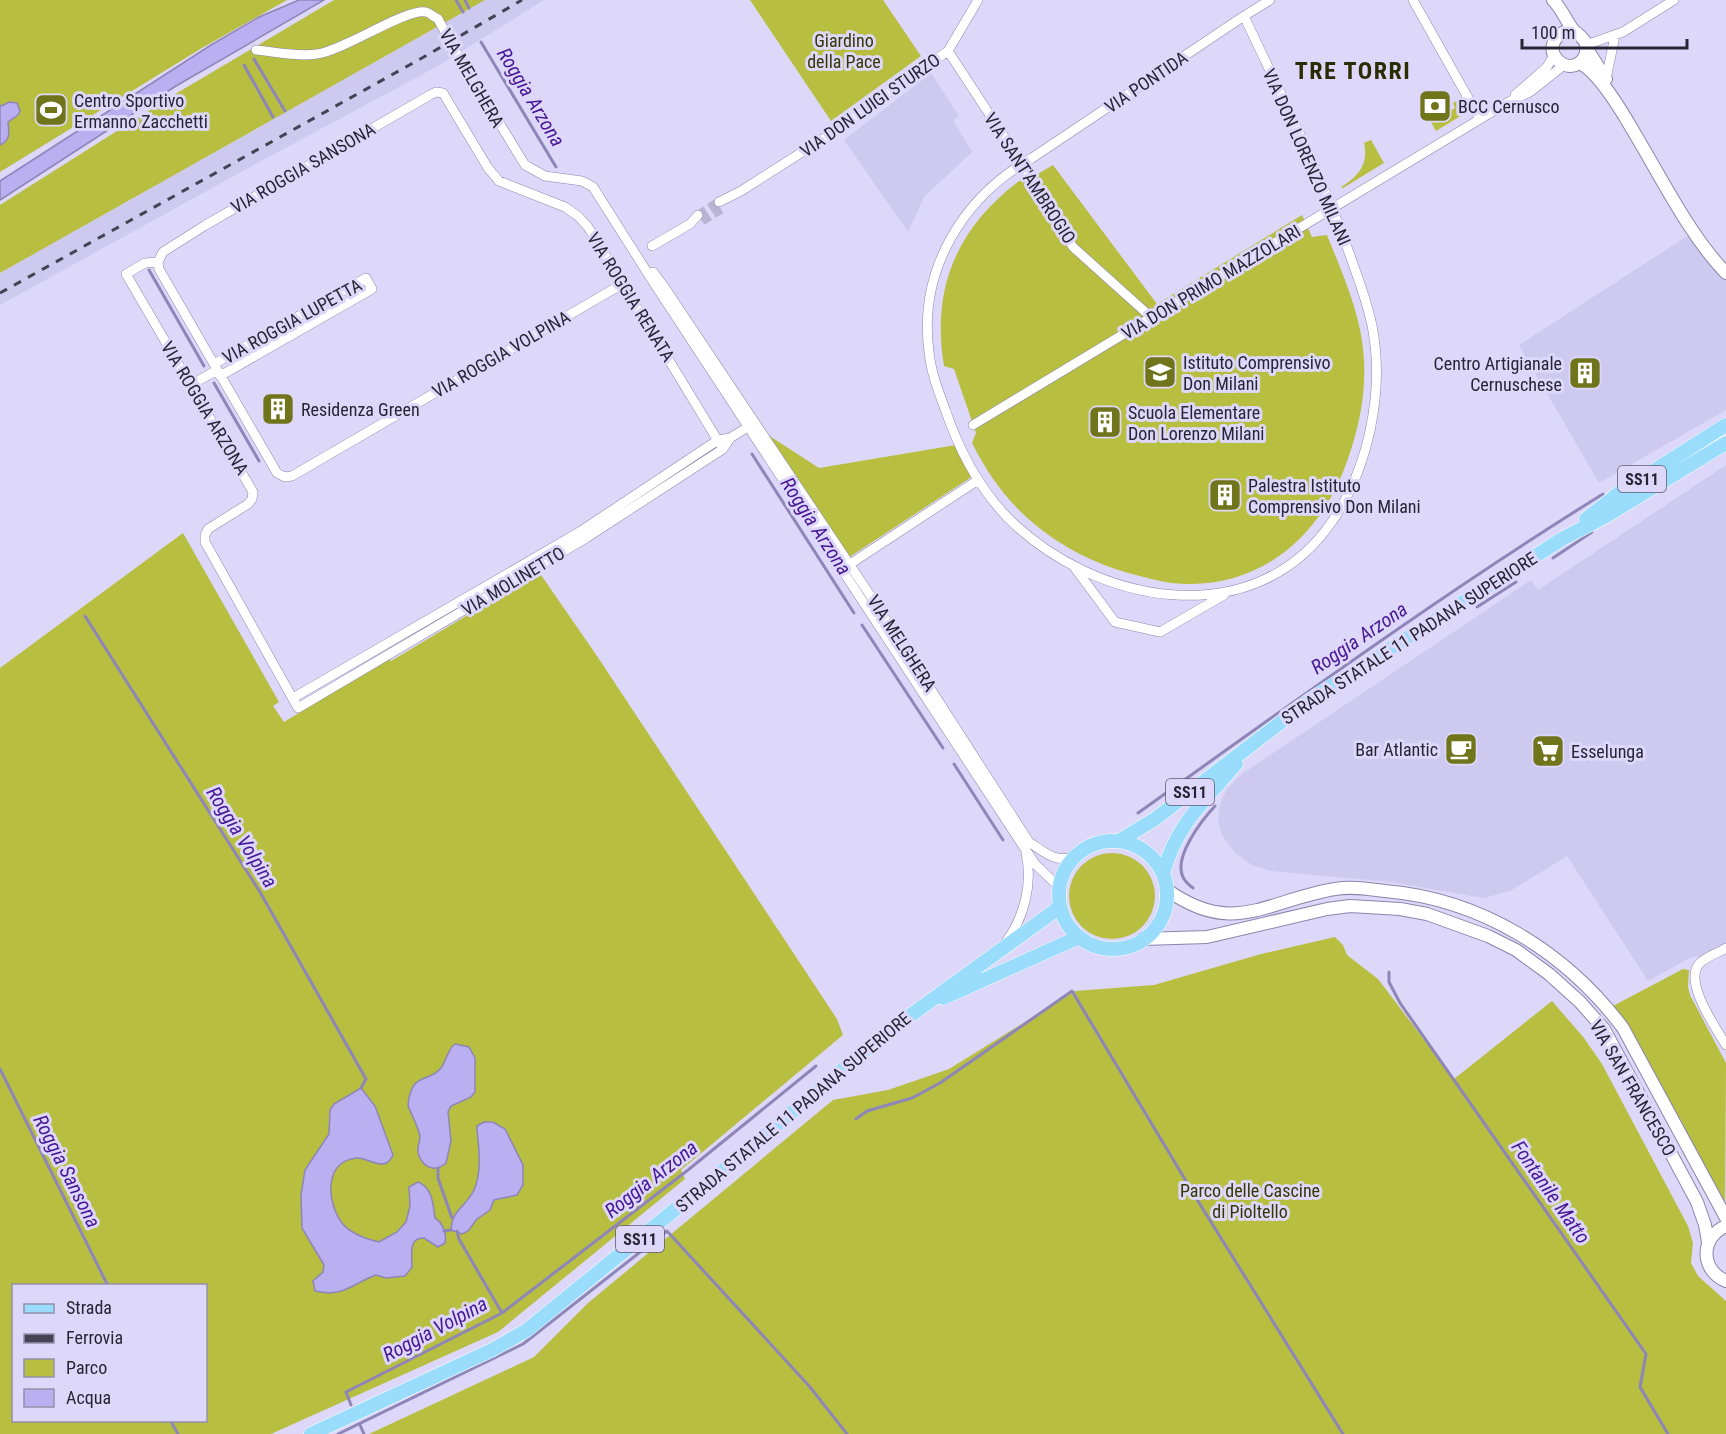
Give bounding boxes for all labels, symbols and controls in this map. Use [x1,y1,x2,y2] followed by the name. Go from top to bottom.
[1522,12,1687,50] scale bar
[1531,22,1575,43] text: 100 m
[435,25,509,132] street label: VIA MELGHERA
[807,30,881,72] park label: Giardino della Pace
[492,43,570,151] water label: Roggia Arzona
[1101,46,1192,117] street label: VIA PONTIDA
[796,49,944,161] street label: VIA DON LUIGI STURZO
[1295,57,1411,85] district label: TRE TORRI
[1259,65,1355,249] street label: VIA DON LORENZO MILANI
[1417,88,1453,124] bank icon: BCC Cernusco
[74,90,208,132] place label: Centro Sportivo Ermanno Zacchetti
[33,92,69,128] sports icon: Centro Sportivo Ermanno Zacchetti
[1458,96,1559,117] place label: BCC Cernusco
[980,109,1080,247] street label: VIA SANT'AMBROGIO
[227,118,379,218] street label: VIA ROGGIA SANSONA
[1118,220,1304,344] street label: VIA DON PRIMO MAZZOLARI
[583,229,679,366] street label: VIA ROGGIA RENATA
[219,274,366,368] street label: VIA ROGGIA LUPETTA
[428,306,574,402] street label: VIA ROGGIA VOLPINA
[157,338,253,479] street label: VIA ROGGIA ARZONA
[1183,352,1331,394] place label: Istituto Comprensivo Don Milani
[1434,353,1562,395] place label: Centro Artigianale Cernuschese
[1142,354,1178,390] school or university icon: Istituto Comprensivo Don Milani
[1567,355,1603,391] building icon: Centro Artigianale Cernuschese
[260,391,296,427] building icon: Residenza Green
[301,399,420,420] place label: Residenza Green
[1128,402,1265,444] place label: Scuola Elementare Don Lorenzo Milani
[1087,404,1123,440] building icon: Scuola Elementare Don Lorenzo Milani
[1618,466,1666,492] road number: SS11
[776,473,856,579] water label: Roggia Arzona
[1248,475,1421,517] place label: Palestra Istituto Comprensivo Don Milani
[1207,477,1243,513] building icon: Palestra Istituto Comprensivo Don Milani
[458,542,568,620] street label: VIA MOLINETTO
[1277,547,1541,729] street label: STRADA STATALE 11 PADANA SUPERIORE
[863,591,941,696] street label: VIA MELGHERA
[1306,597,1412,679] water label: Roggia Arzona
[1443,731,1479,767] cafe icon: Bar Atlantic
[1530,733,1566,769] supermarket icon: Esselunga
[1355,739,1438,760] place label: Bar Atlantic
[1571,741,1644,762] place label: Esselunga
[1166,779,1214,805] road number: SS11
[201,782,283,892] water label: Roggia Volpina
[671,1007,915,1217] street label: STRADA STATALE 11 PADANA SUPERIORE
[1586,1016,1680,1160] street label: VIA SAN FRANCESCO
[28,1111,106,1231] water label: Roggia Sansona
[600,1135,702,1223] water label: Roggia Arzona
[1507,1136,1595,1248] water label: Fontanile Matto
[1180,1180,1320,1222] park label: Parco delle Cascine di Pioltello
[616,1226,664,1252] road number: SS11
[12,1284,207,1422] legend
[379,1291,491,1367] water label: Roggia Volpina
[66,1297,112,1318] text: Strada
[66,1327,123,1348] text: Ferrovia
[66,1357,107,1378] text: Parco
[66,1387,111,1408] text: Acqua

